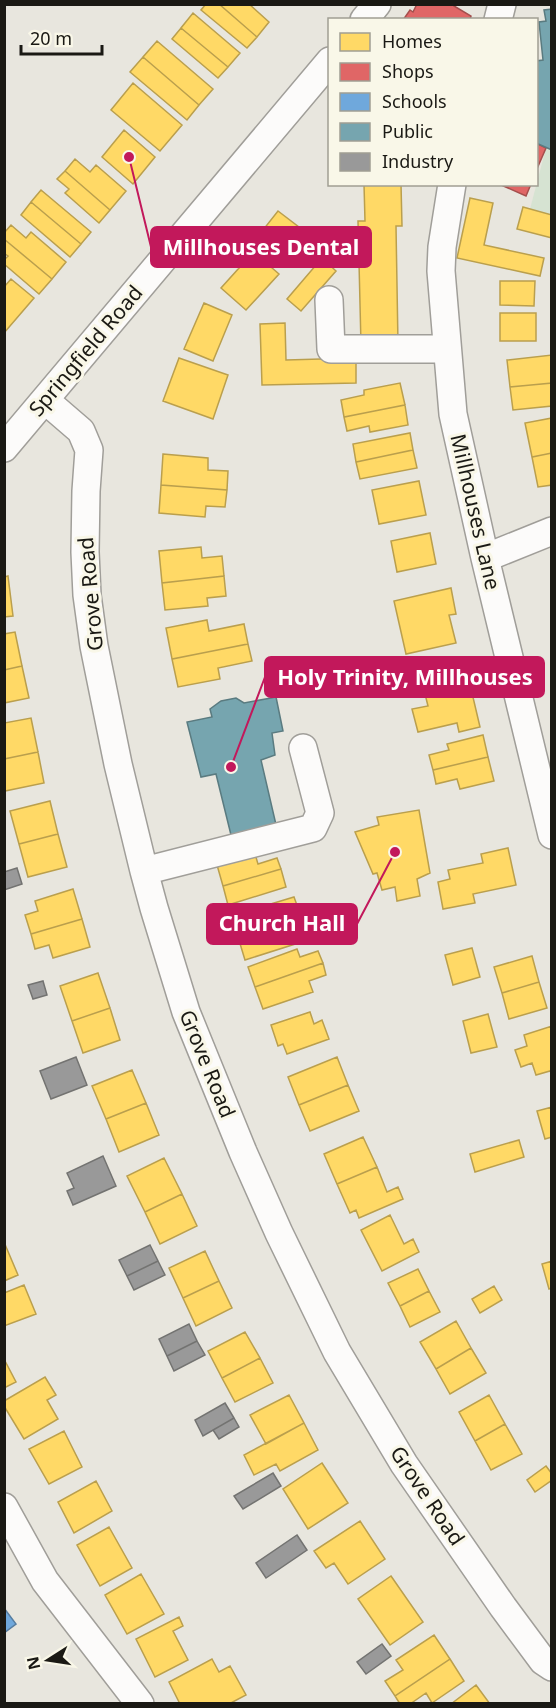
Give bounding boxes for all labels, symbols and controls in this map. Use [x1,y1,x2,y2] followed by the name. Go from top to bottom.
[21,18,102,56] scale bar
[328,18,538,186] legend
[30,26,72,50] text: 20 m
[382,29,442,53] text: Homes
[382,59,434,83] text: Shops
[382,89,447,113] text: Schools
[382,119,433,143] text: Public
[382,149,454,173] text: Industry
[151,227,371,267] callout: Millhouses Dental
[163,231,359,261] text: Millhouses Dental
[22,279,148,422] street label: Springfield Road
[444,431,507,592] street label: Millhouses Lane
[71,536,109,652] street label: Grove Road
[265,657,544,697] callout: Holy Trinity, Millhouses
[277,661,533,691] text: Holy Trinity, Millhouses
[207,904,357,944] callout: Church Hall
[219,907,345,937] text: Church Hall
[174,1005,242,1122] street label: Grove Road
[384,1440,471,1551] street label: Grove Road
[18,1630,78,1690] north arrow
[21,1654,45,1672] text: N

